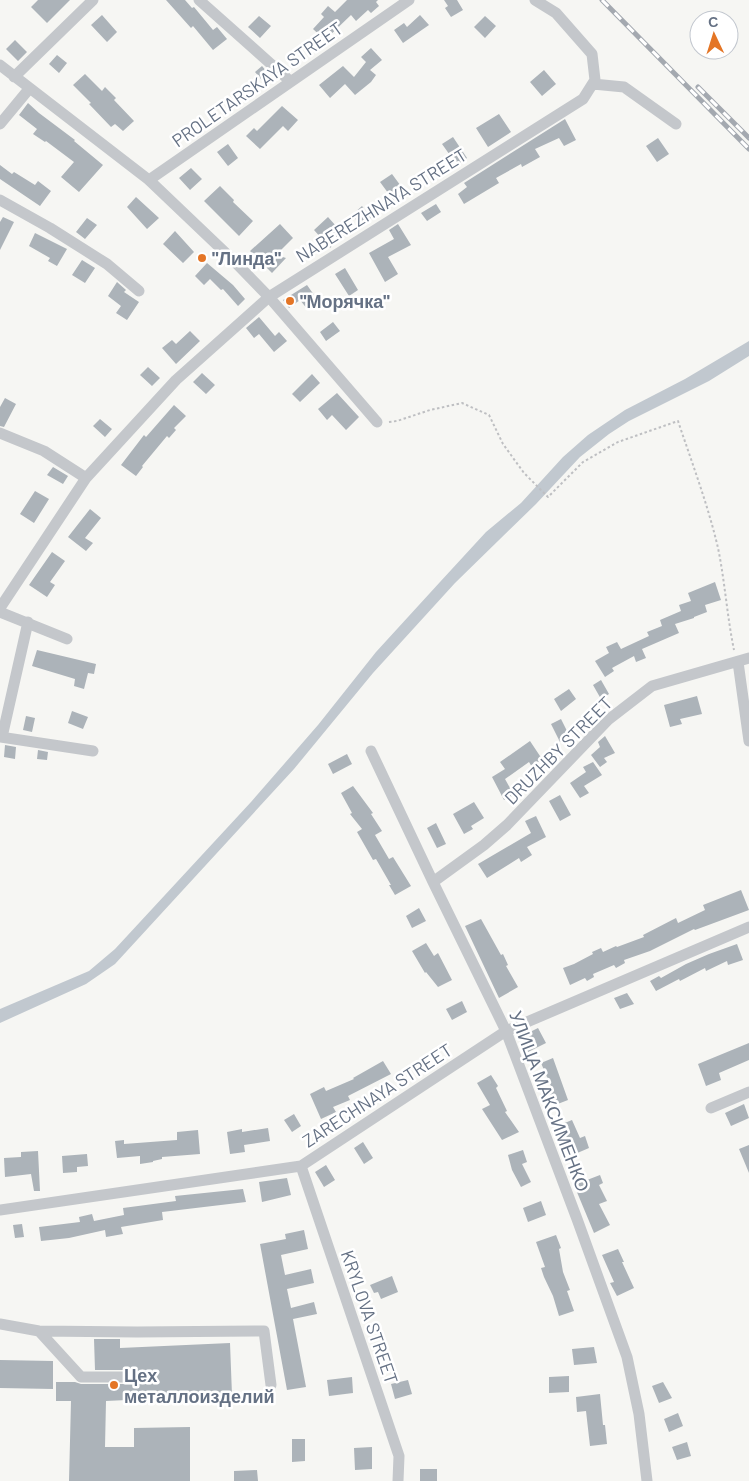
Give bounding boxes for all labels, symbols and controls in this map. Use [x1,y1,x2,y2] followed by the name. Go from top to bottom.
[689,10,739,60] north arrow
[707,13,719,30] text: С
[167,17,347,151] street label: PROLETARSKAYA STREET
[291,143,471,267] street label: NABEREZHNAYA STREET
[212,247,281,269] place label: "Линда"
[196,252,208,264] marker: "Линда"
[300,290,390,312] place label: "Морячка"
[284,295,296,307] marker: "Морячка"
[499,691,617,809] street label: DRUZHBY STREET
[505,1007,595,1195] street label: УЛИЦА МАКСИМЕНКО
[298,1038,456,1152] street label: ZARECHNAYA STREET
[337,1247,403,1387] street label: KRYLOVA STREET
[124,1364,275,1407] place label: Цех металлоизделий
[108,1379,120,1391] marker: Цех металлоизделий

